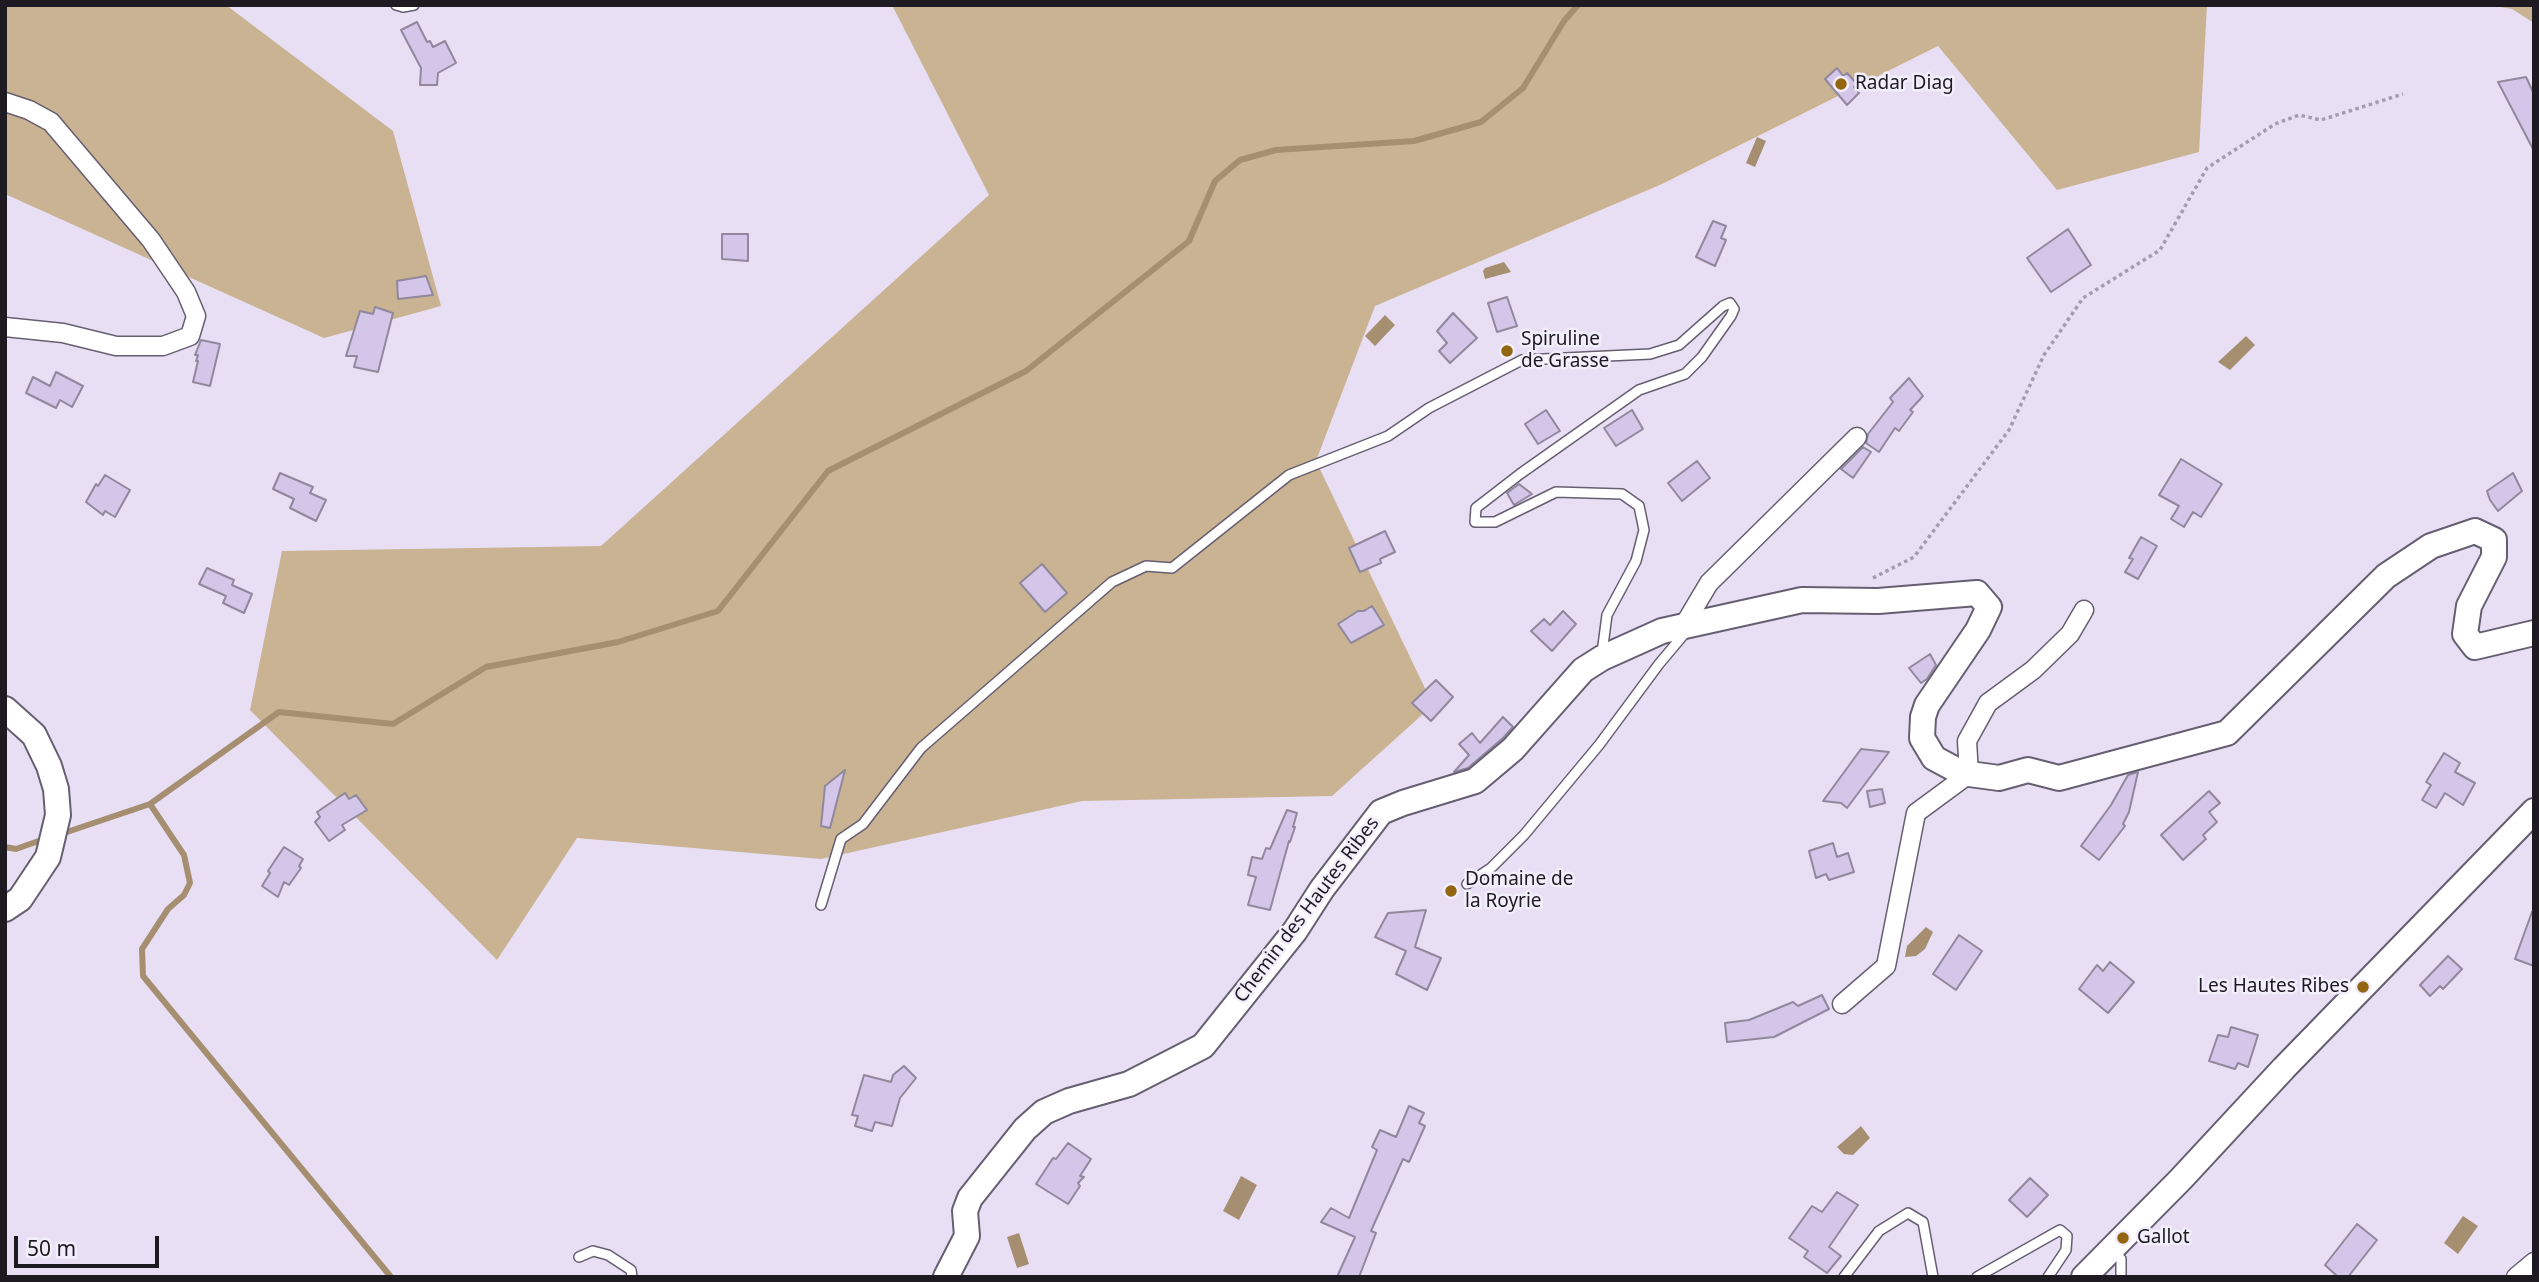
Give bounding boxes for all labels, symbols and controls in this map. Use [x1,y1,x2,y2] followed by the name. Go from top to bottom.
[1855,73,1954,95] place label: Radar Diag
[1833,76,1849,92] marker: Radar Diag
[1521,329,1609,373] place label: Spiruline de Grasse
[1499,343,1515,359] marker: Spiruline de Grasse
[1230,813,1384,1007] street label: Chemin des Hautes Ribes
[1465,869,1573,913] place label: Domaine de la Royrie
[1443,883,1459,899] marker: Domaine de la Royrie
[2198,976,2349,998] place label: Les Hautes Ribes
[2355,979,2371,995] marker: Les Hautes Ribes
[18,1222,163,1266] scale bar
[2137,1227,2190,1249] place label: Gallot
[2115,1230,2131,1246] marker: Gallot
[27,1234,76,1262] text: 50 m

